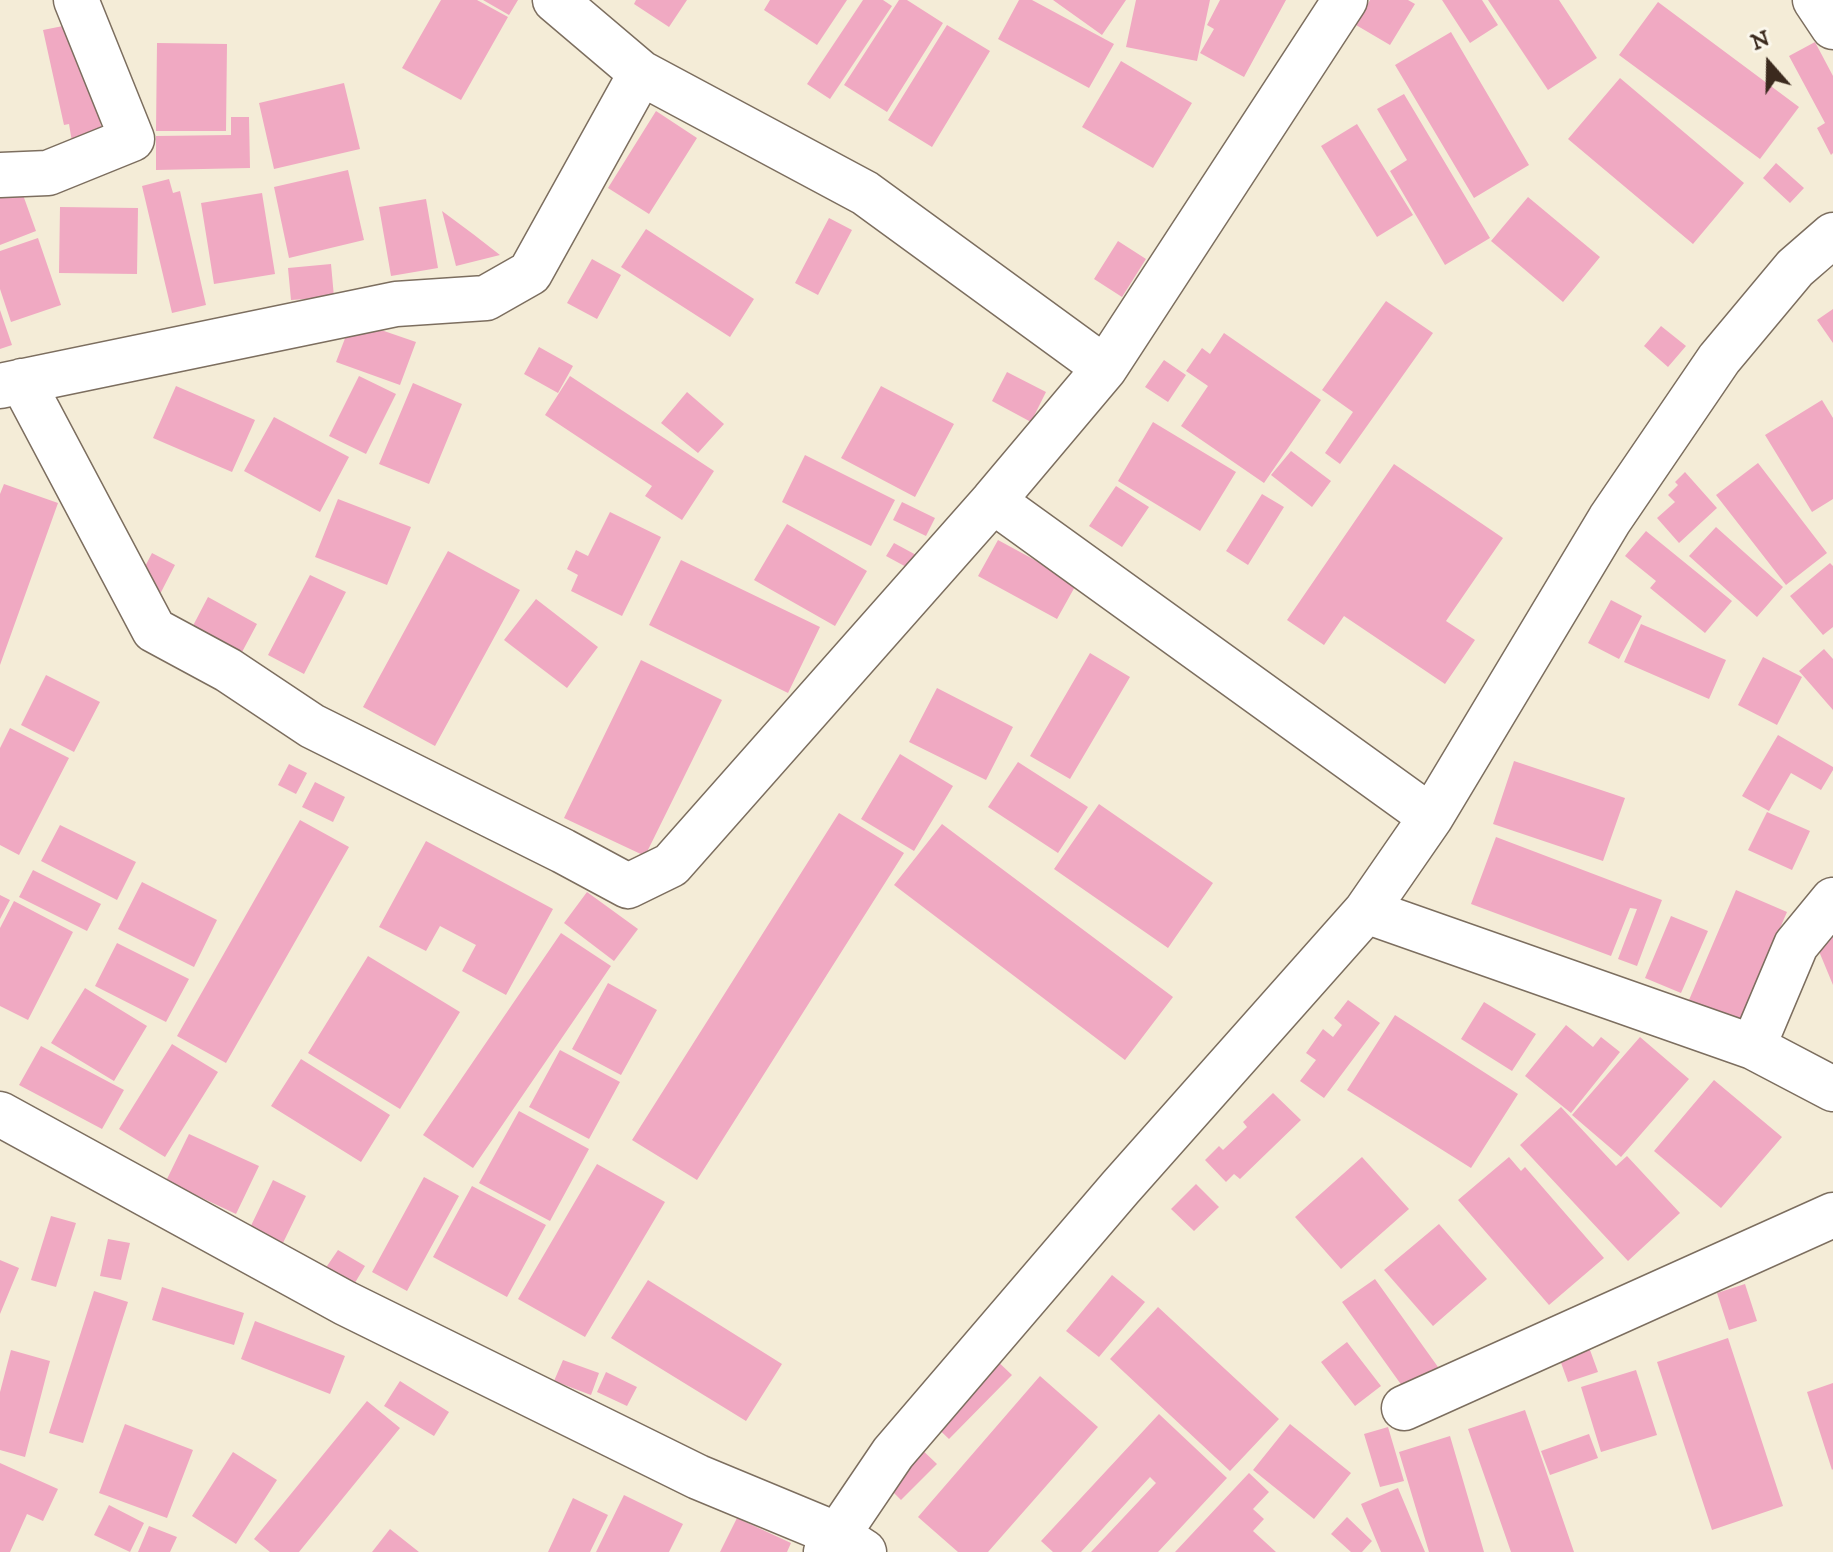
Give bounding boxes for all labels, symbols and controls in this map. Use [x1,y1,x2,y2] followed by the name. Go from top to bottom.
[1729,24,1809,104] north arrow
[1748,25,1774,57] text: N

